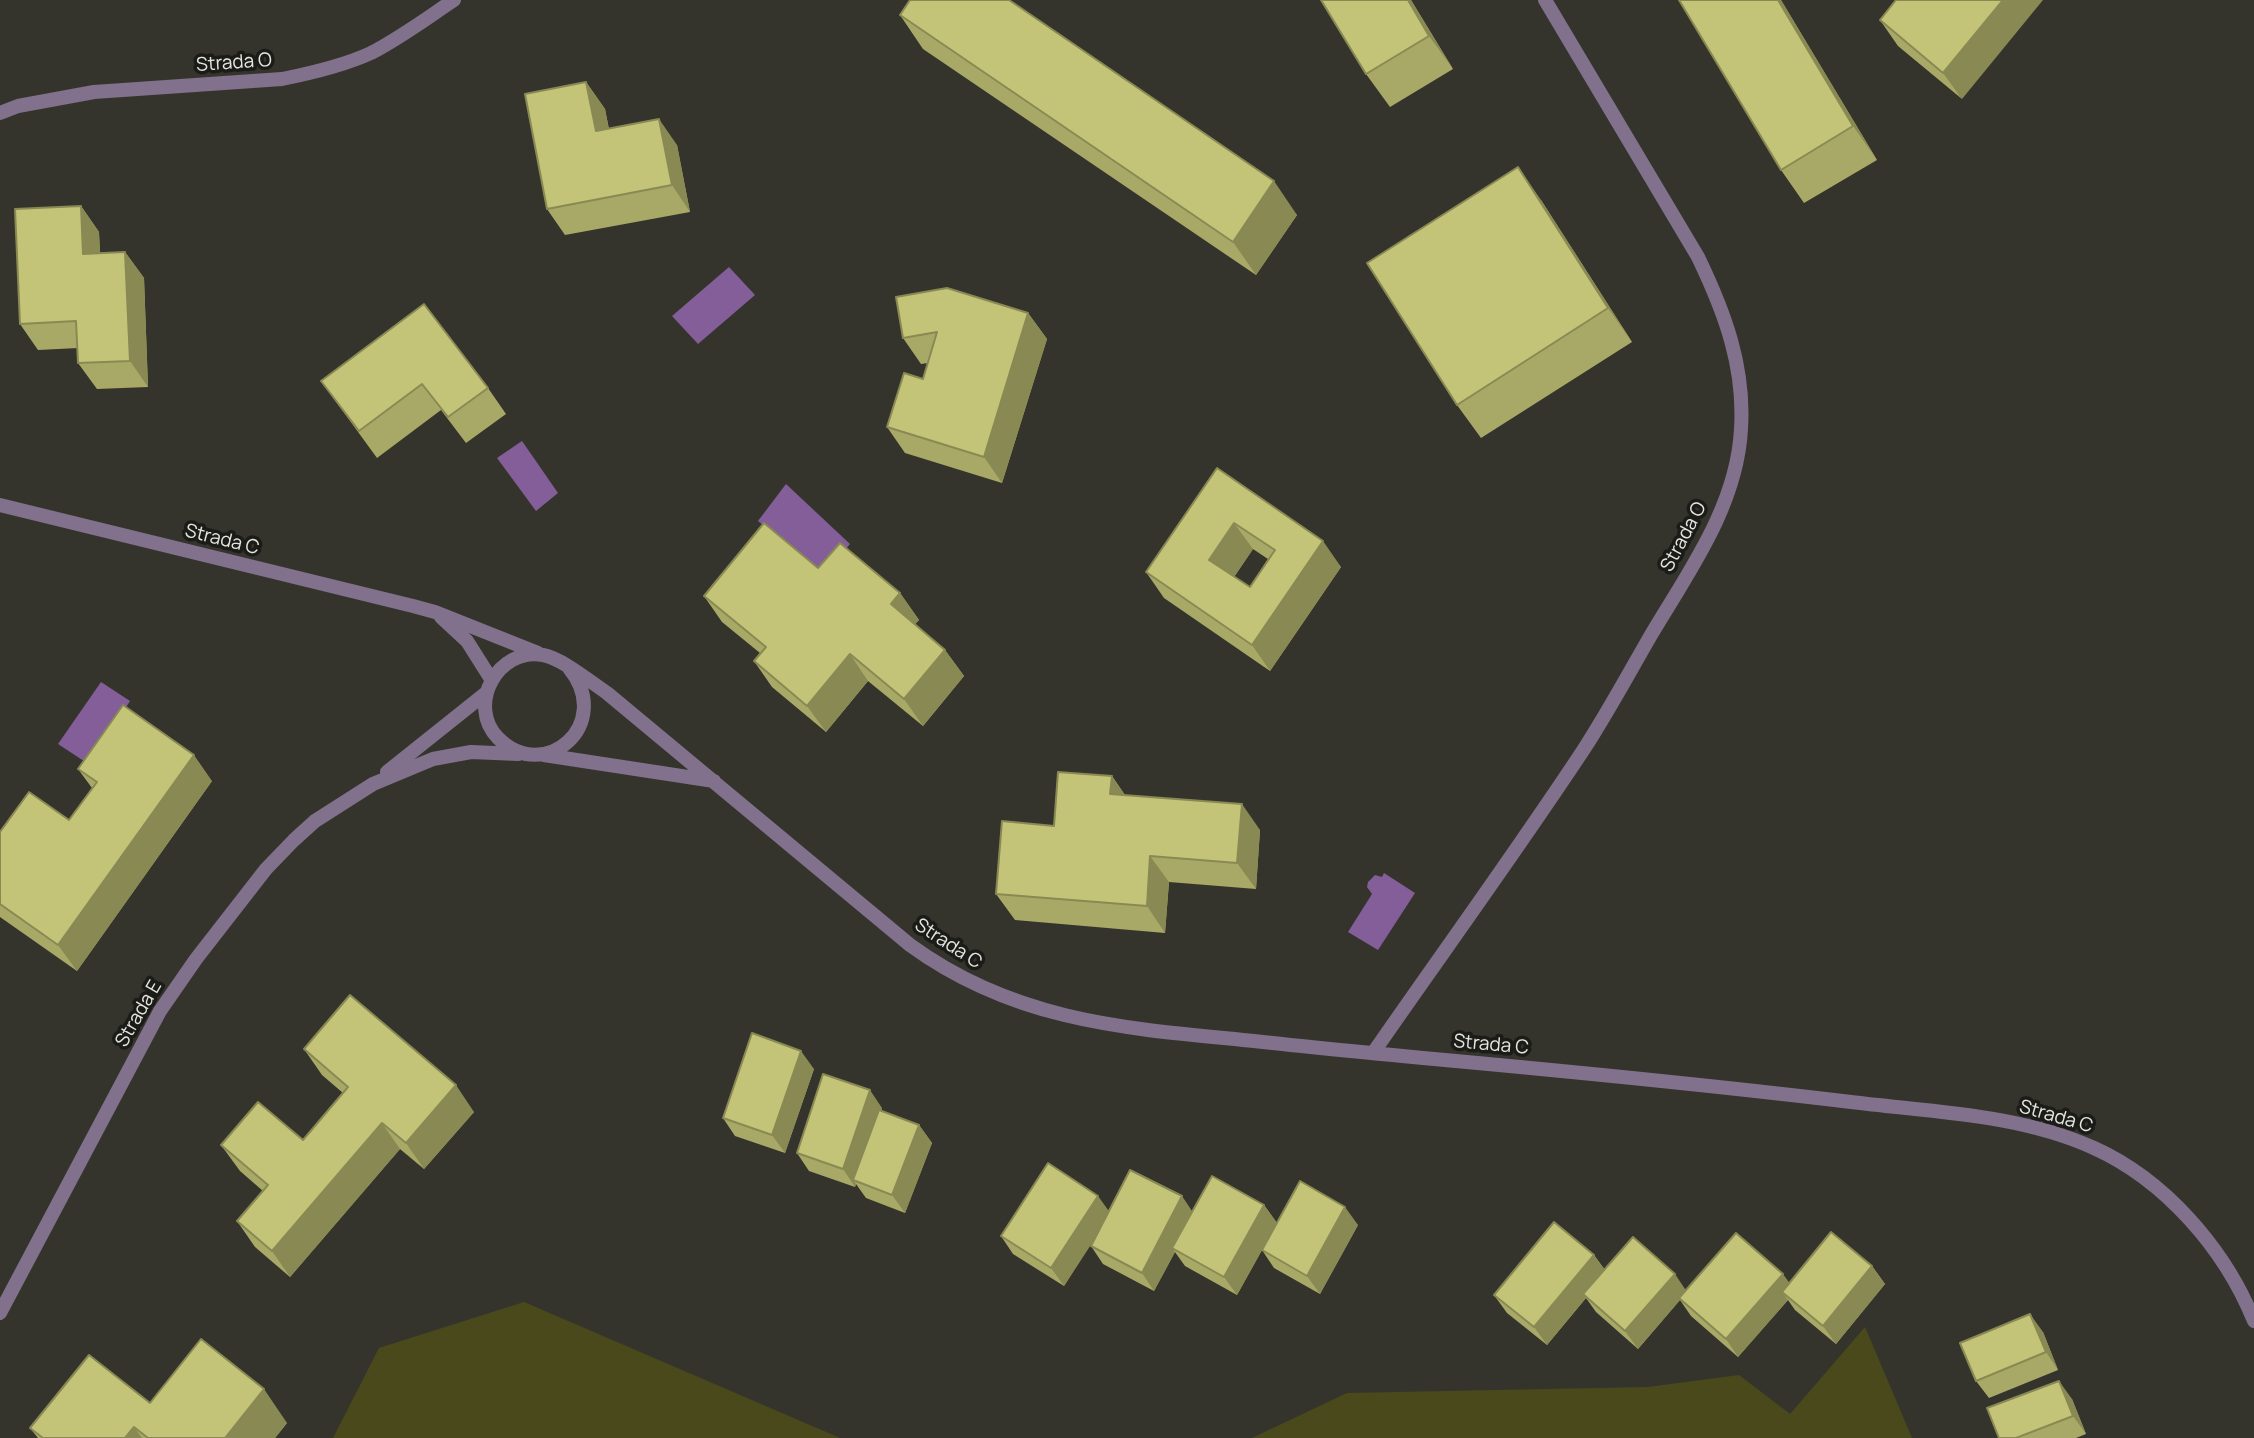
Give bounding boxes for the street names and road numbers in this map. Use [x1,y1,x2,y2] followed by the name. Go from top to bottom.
[195,49,273,77] street label: Strada O
[1656,498,1712,576] street label: Strada O
[183,520,261,560] street label: Strada C
[910,914,986,974] street label: Strada C
[111,977,167,1051] street label: Strada E
[1452,1030,1530,1060] street label: Strada C
[2017,1096,2095,1138] street label: Strada C

